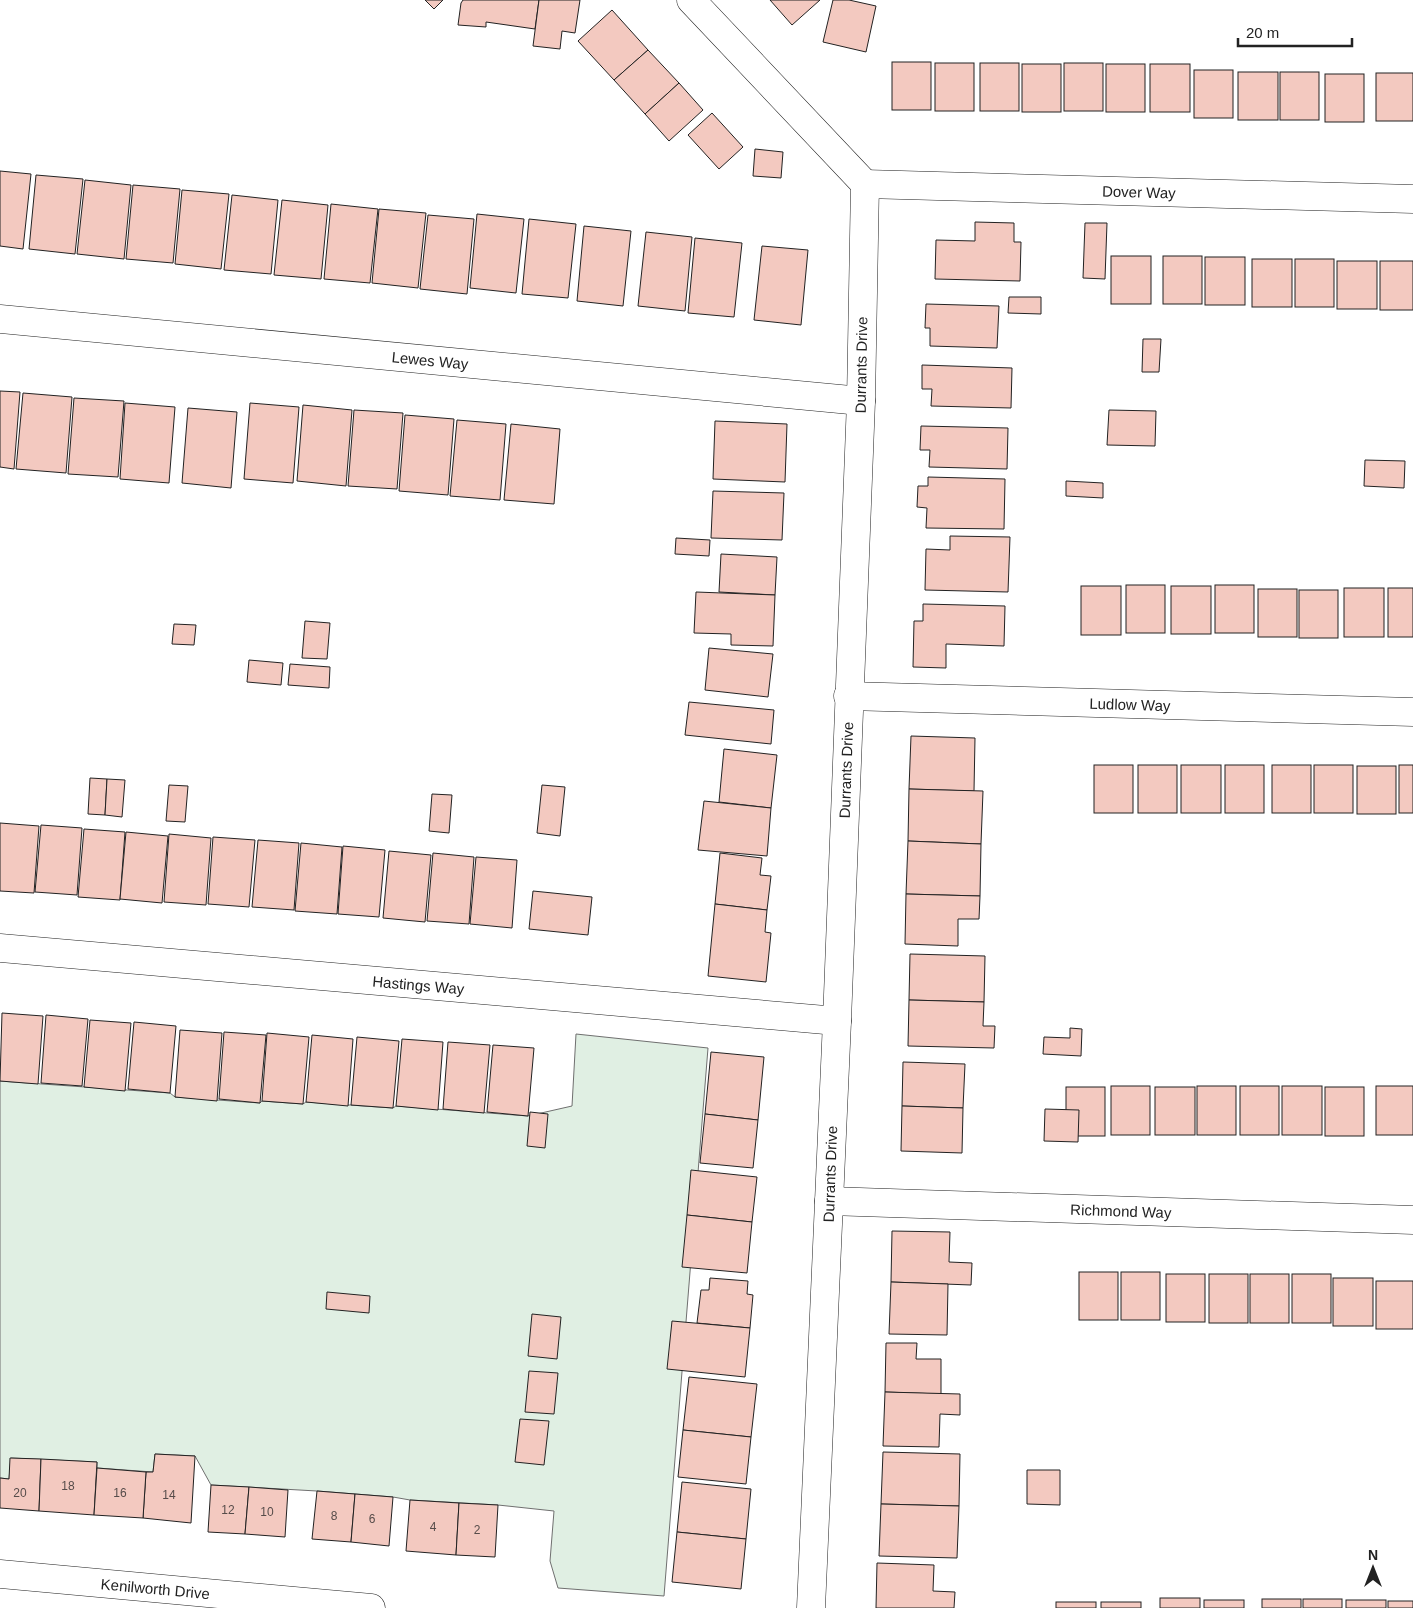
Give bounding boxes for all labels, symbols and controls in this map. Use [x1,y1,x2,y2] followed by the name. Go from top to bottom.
[1238,15,1352,47] scale bar
[1246,24,1279,41] text: 20 m
[1102,182,1176,201] street label: Dover Way
[852,317,870,413] street label: Durrants Drive
[391,348,470,372] street label: Lewes Way
[1089,694,1171,714] street label: Ludlow Way
[836,721,856,819] street label: Durrants Drive
[372,972,465,997] street label: Hastings Way
[820,1125,840,1223] street label: Durrants Drive
[1070,1200,1172,1221] street label: Richmond Way
[61,1479,75,1493] house number: 18
[13,1486,27,1500] house number: 20
[113,1486,127,1500] house number: 16
[162,1488,176,1502] house number: 14
[221,1503,235,1517] house number: 12
[260,1505,274,1519] house number: 10
[331,1509,338,1523] house number: 8
[369,1512,376,1526] house number: 6
[430,1520,437,1534] house number: 4
[474,1523,481,1537] house number: 2
[1348,1543,1398,1593] north arrow
[1368,1547,1378,1563] text: N
[100,1575,211,1602] street label: Kenilworth Drive

